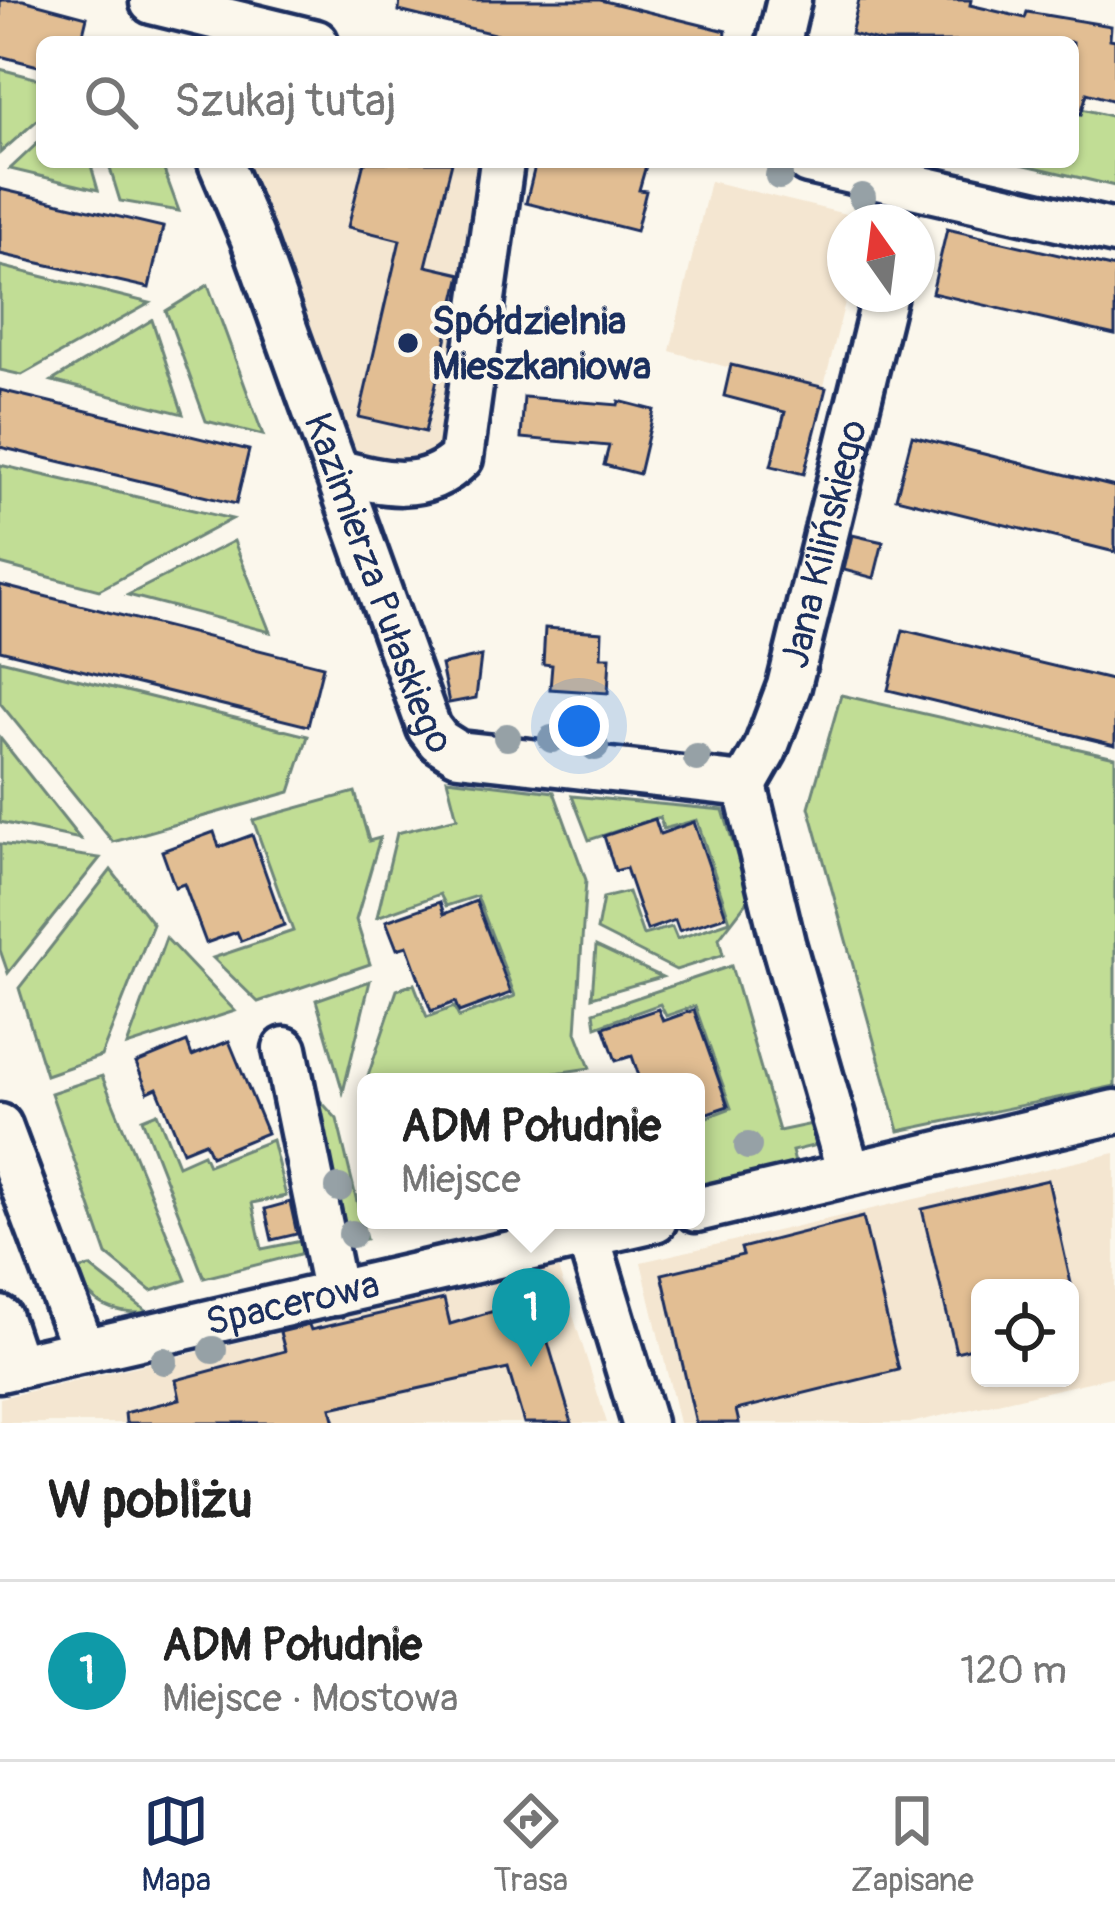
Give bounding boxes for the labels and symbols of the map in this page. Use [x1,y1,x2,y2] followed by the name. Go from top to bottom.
[827,204,935,312] north arrow
[432,297,651,391] place label: Spółdzielnia Mieszkaniowa
[395,330,421,356] marker: Spółdzielnia Mieszkaniowa
[293,406,464,764] street label: Kazimierza Pułaskiego
[770,415,878,673] street label: Jana Kilińskiego
[549,696,609,756] your location
[201,1259,384,1347] street label: Spacerowa
[492,1268,570,1367] pin: 1

